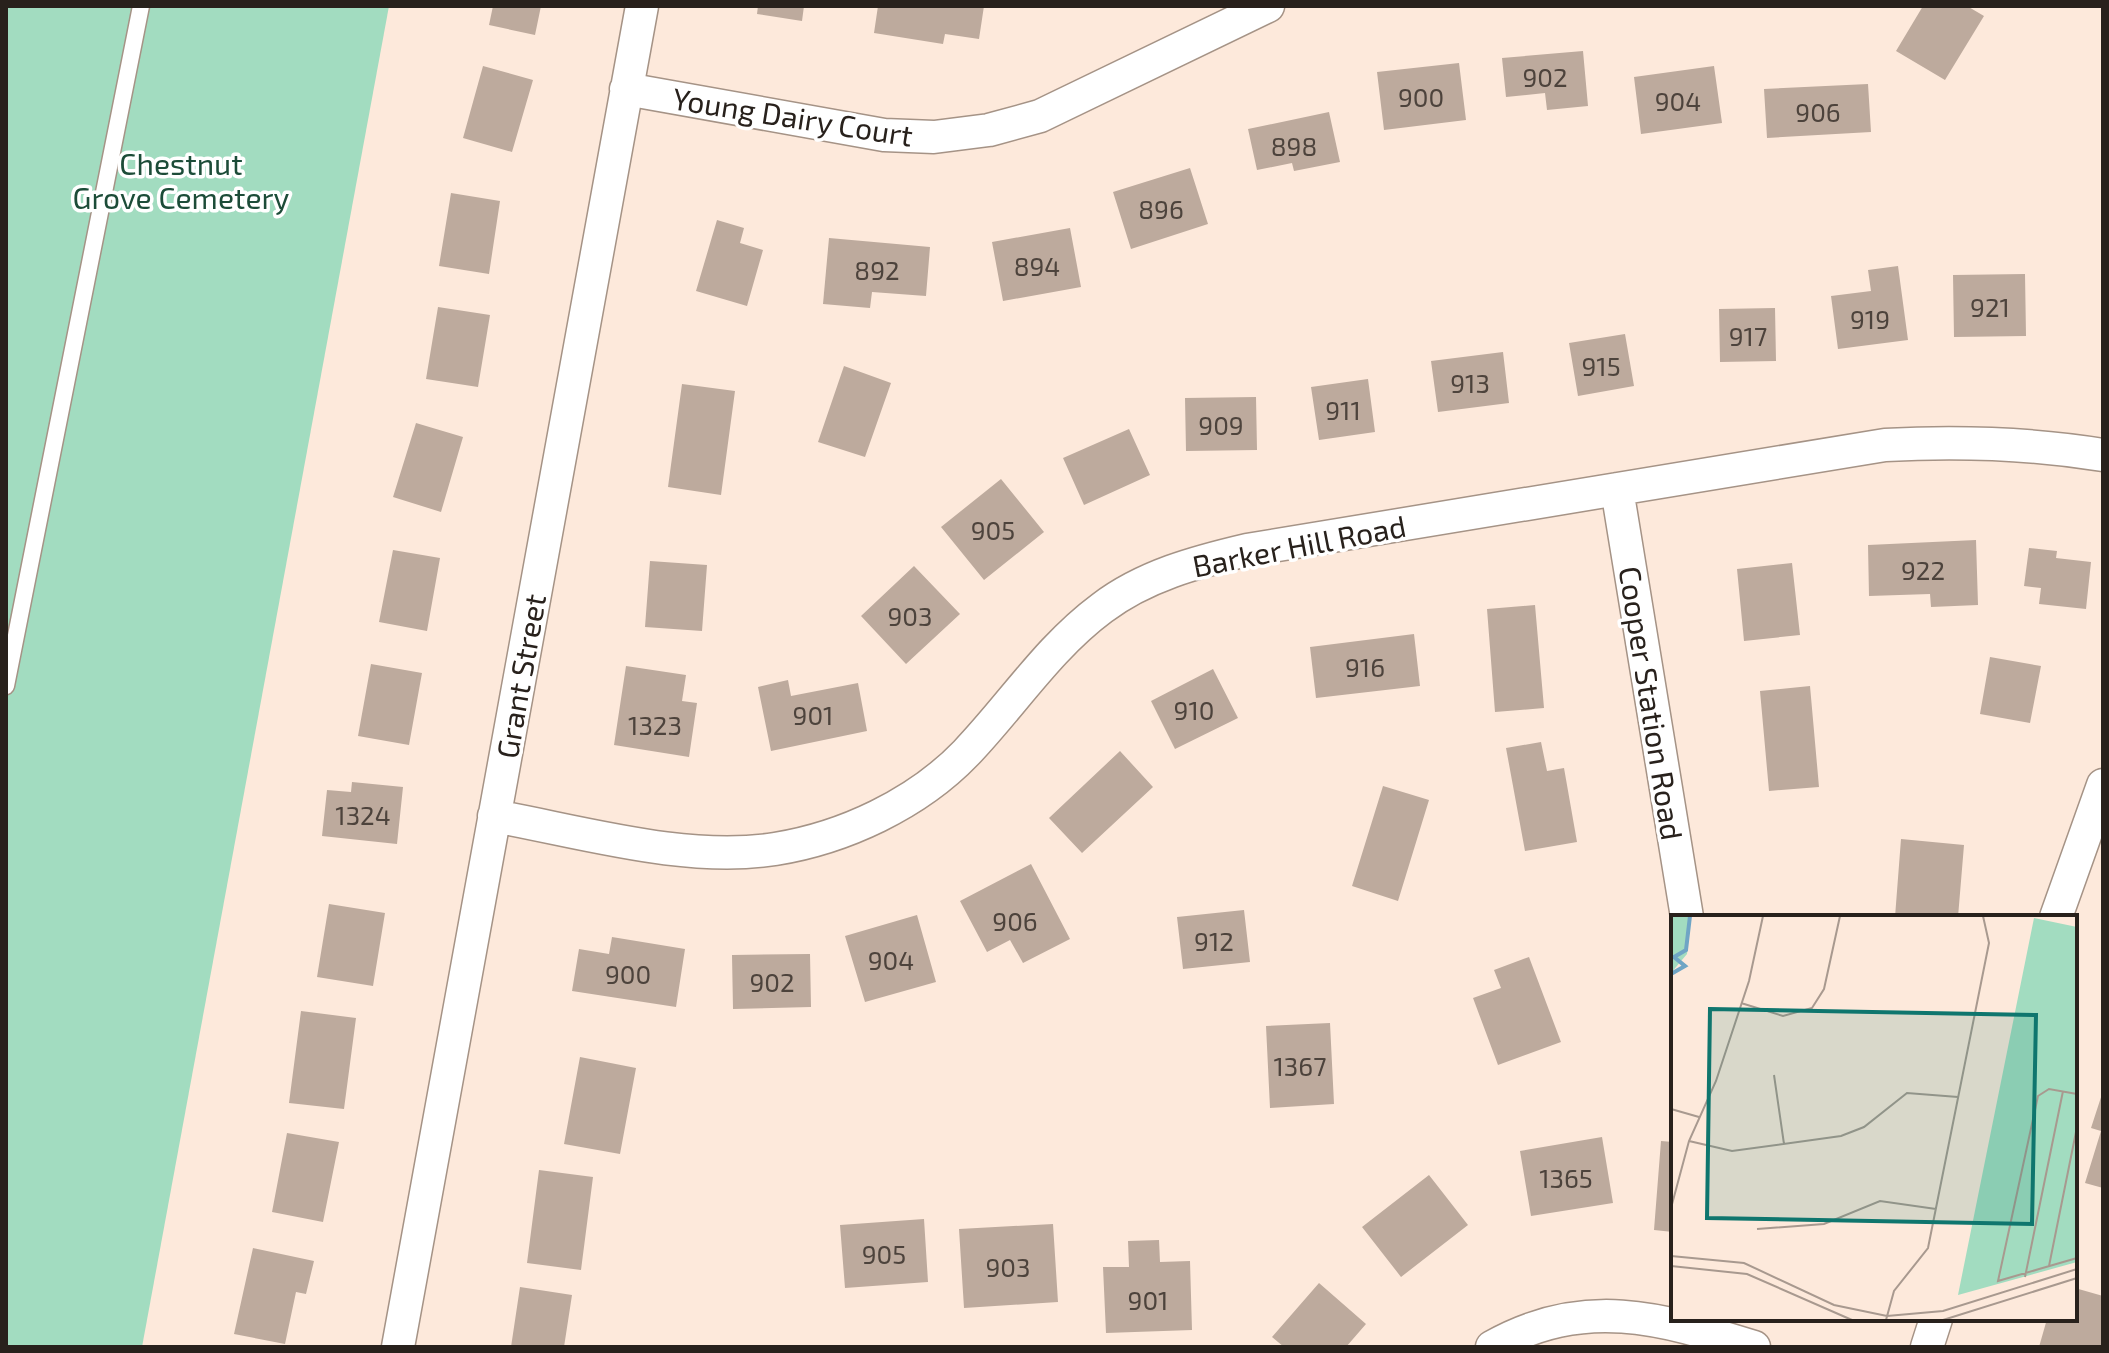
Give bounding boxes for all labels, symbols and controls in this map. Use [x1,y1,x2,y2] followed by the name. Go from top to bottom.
[1522,61,1568,92] house number: 902
[670,79,916,153] street label: Young Dairy Court
[1398,81,1444,112] house number: 900
[1655,85,1701,116] house number: 904
[1795,96,1841,127] house number: 906
[1271,130,1317,161] house number: 898
[73,145,290,215] park label: Chestnut Grove Cemetery
[1138,193,1184,224] house number: 896
[1014,250,1060,281] house number: 894
[854,254,900,285] house number: 892
[1970,291,2010,322] house number: 921
[1850,303,1890,334] house number: 919
[1729,320,1767,351] house number: 917
[1581,350,1621,381] house number: 915
[1450,367,1490,398] house number: 913
[1325,394,1361,425] house number: 911
[1198,409,1244,440] house number: 909
[1189,507,1409,583] street label: Barker Hill Road
[971,514,1015,545] house number: 905
[1901,554,1945,585] house number: 922
[1613,564,1691,842] street label: Cooper Station Road
[488,591,552,761] street label: Grant Street
[887,600,933,631] house number: 903
[1345,651,1385,682] house number: 916
[1174,694,1214,725] house number: 910
[793,699,833,730] house number: 901
[628,709,682,740] house number: 1323
[335,799,391,830] house number: 1324
[992,905,1038,936] house number: 906
[1671,915,2077,1321] inset map
[1194,925,1234,956] house number: 912
[868,944,914,975] house number: 904
[605,958,651,989] house number: 900
[749,966,795,997] house number: 902
[1274,1050,1327,1081] house number: 1367
[1539,1162,1593,1193] house number: 1365
[862,1238,906,1269] house number: 905
[985,1251,1031,1282] house number: 903
[1128,1284,1168,1315] house number: 901

